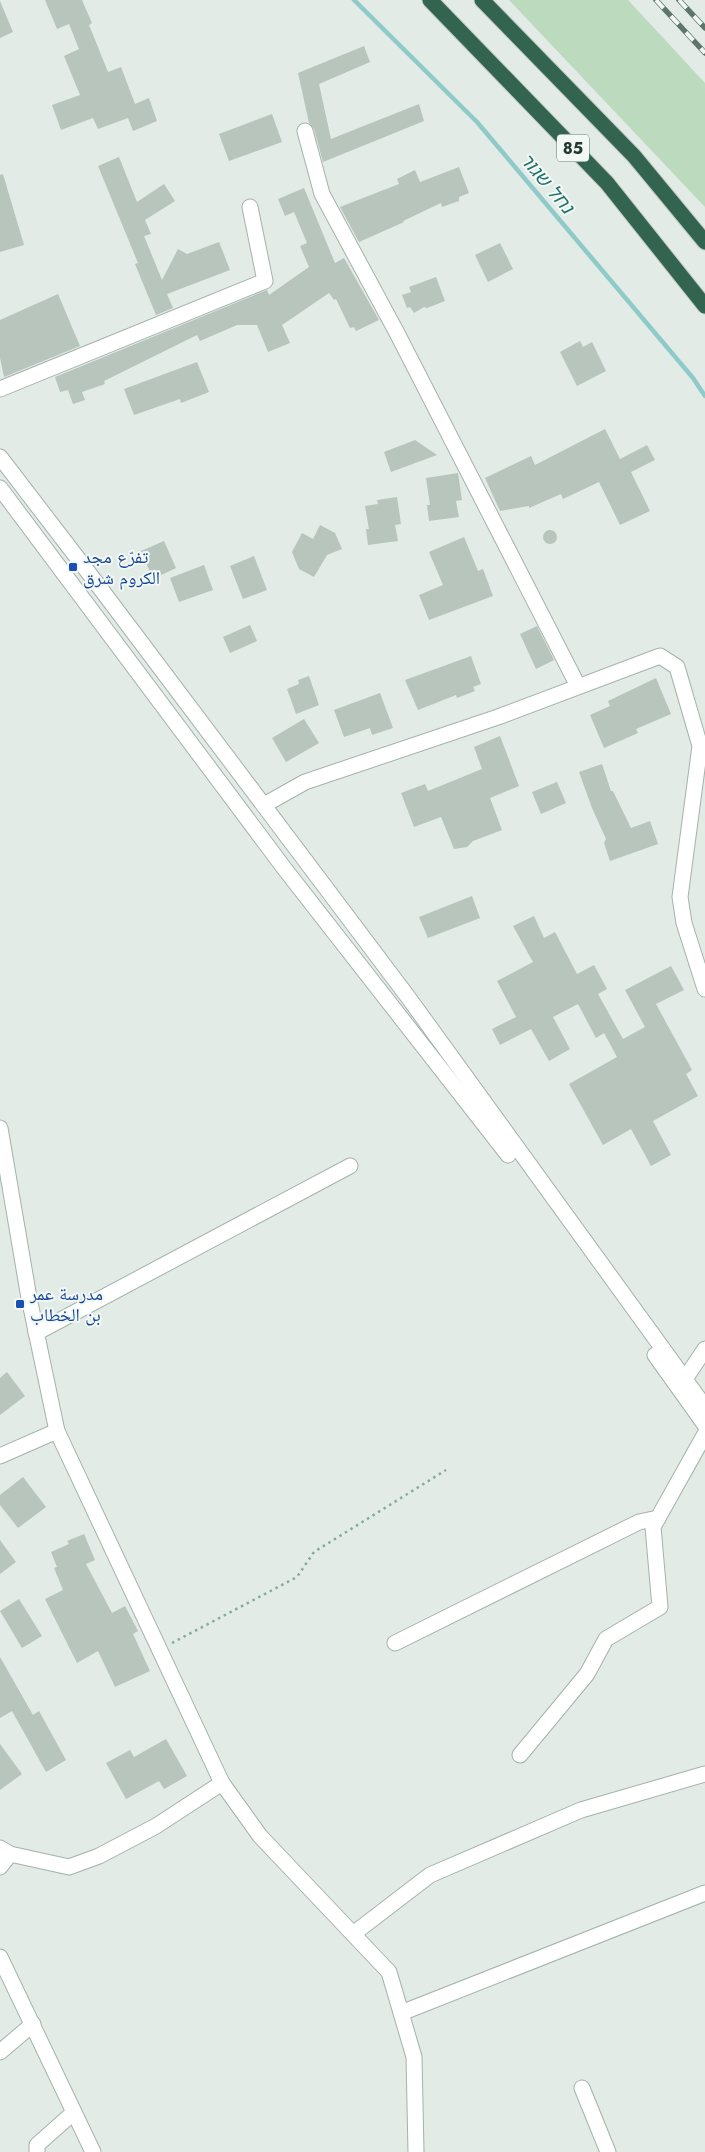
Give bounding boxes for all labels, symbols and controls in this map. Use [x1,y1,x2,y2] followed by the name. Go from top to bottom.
[557,134,589,162] road number: 85
[514,147,582,221] water label: נחל שגור
[83,544,160,591] place label: تفرّع مجد الكروم شرق
[67,561,79,573] marker: تفرّع مجد الكروم شرق
[29,1281,103,1328] place label: مدرسة عمر بن الخطاب
[14,1298,26,1310] marker: مدرسة عمر بن الخطاب

